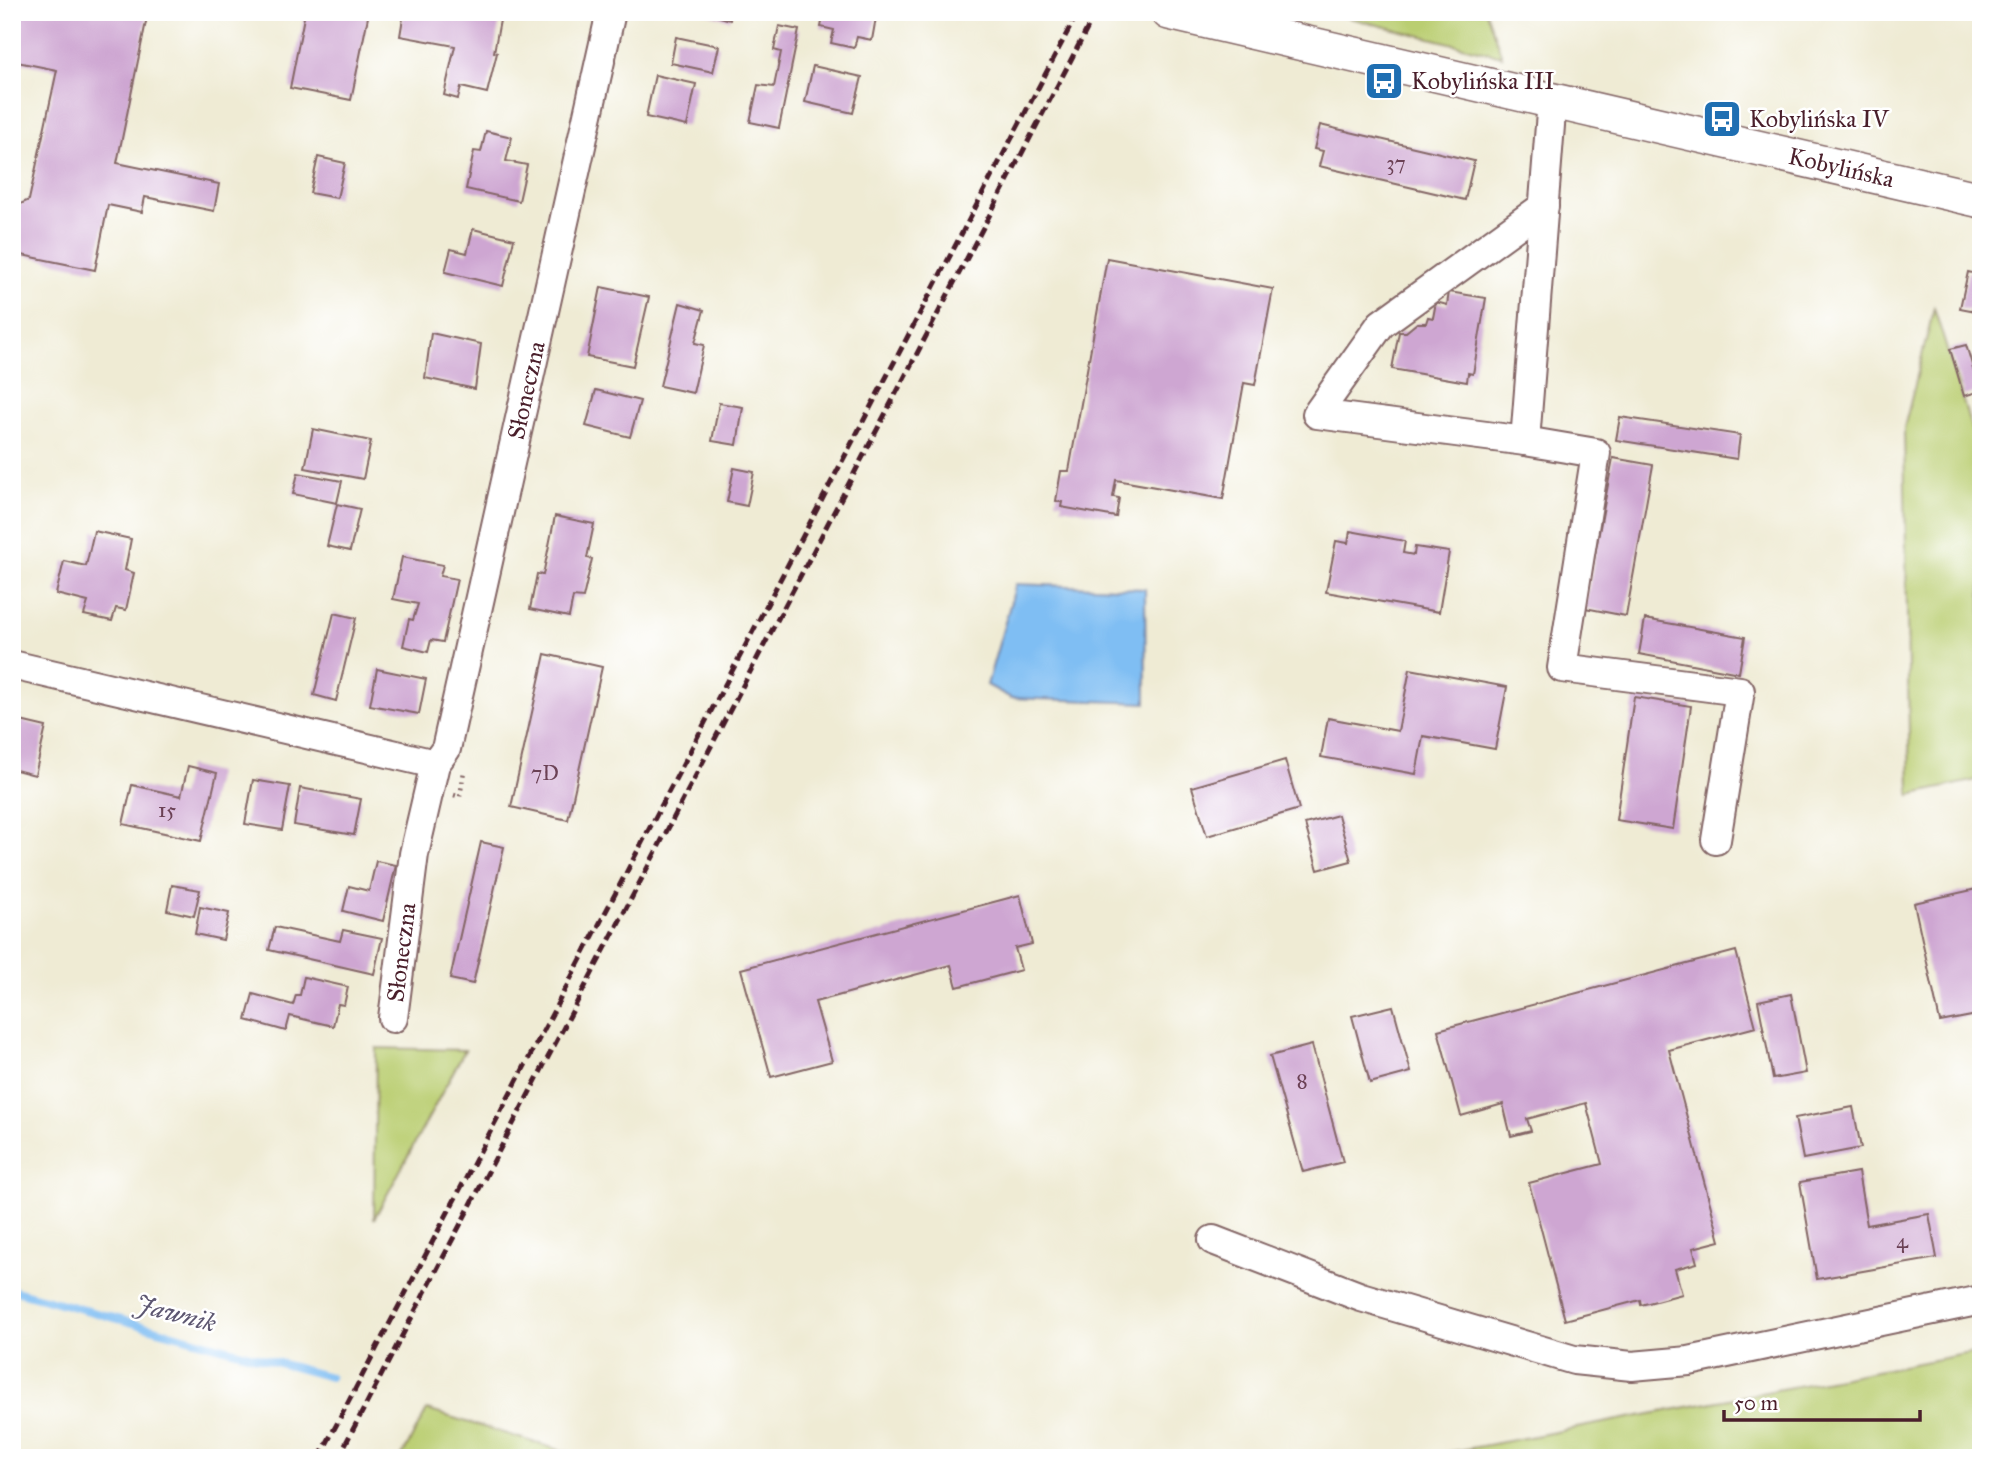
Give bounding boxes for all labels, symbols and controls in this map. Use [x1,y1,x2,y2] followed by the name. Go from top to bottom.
[1363,60,1405,102] bus stop icon: Kobylińska III
[1411,66,1555,96] place label: Kobylińska III
[1701,98,1743,140] bus stop icon: Kobylińska IV
[1749,104,1890,134] place label: Kobylińska IV
[1785,141,1898,195] street label: Kobylińska
[1386,150,1406,176] house number: 37
[501,337,552,442] street label: Słoneczna
[531,760,559,786] house number: 7D
[158,797,176,823] house number: 15
[380,900,423,1004] street label: Słoneczna
[1296,1068,1308,1094] house number: 8
[1896,1228,1909,1254] house number: 4
[130,1286,220,1339] water label: Jawnik
[1724,1379,1920,1423] scale bar
[1734,1390,1779,1416] text: 50 m

